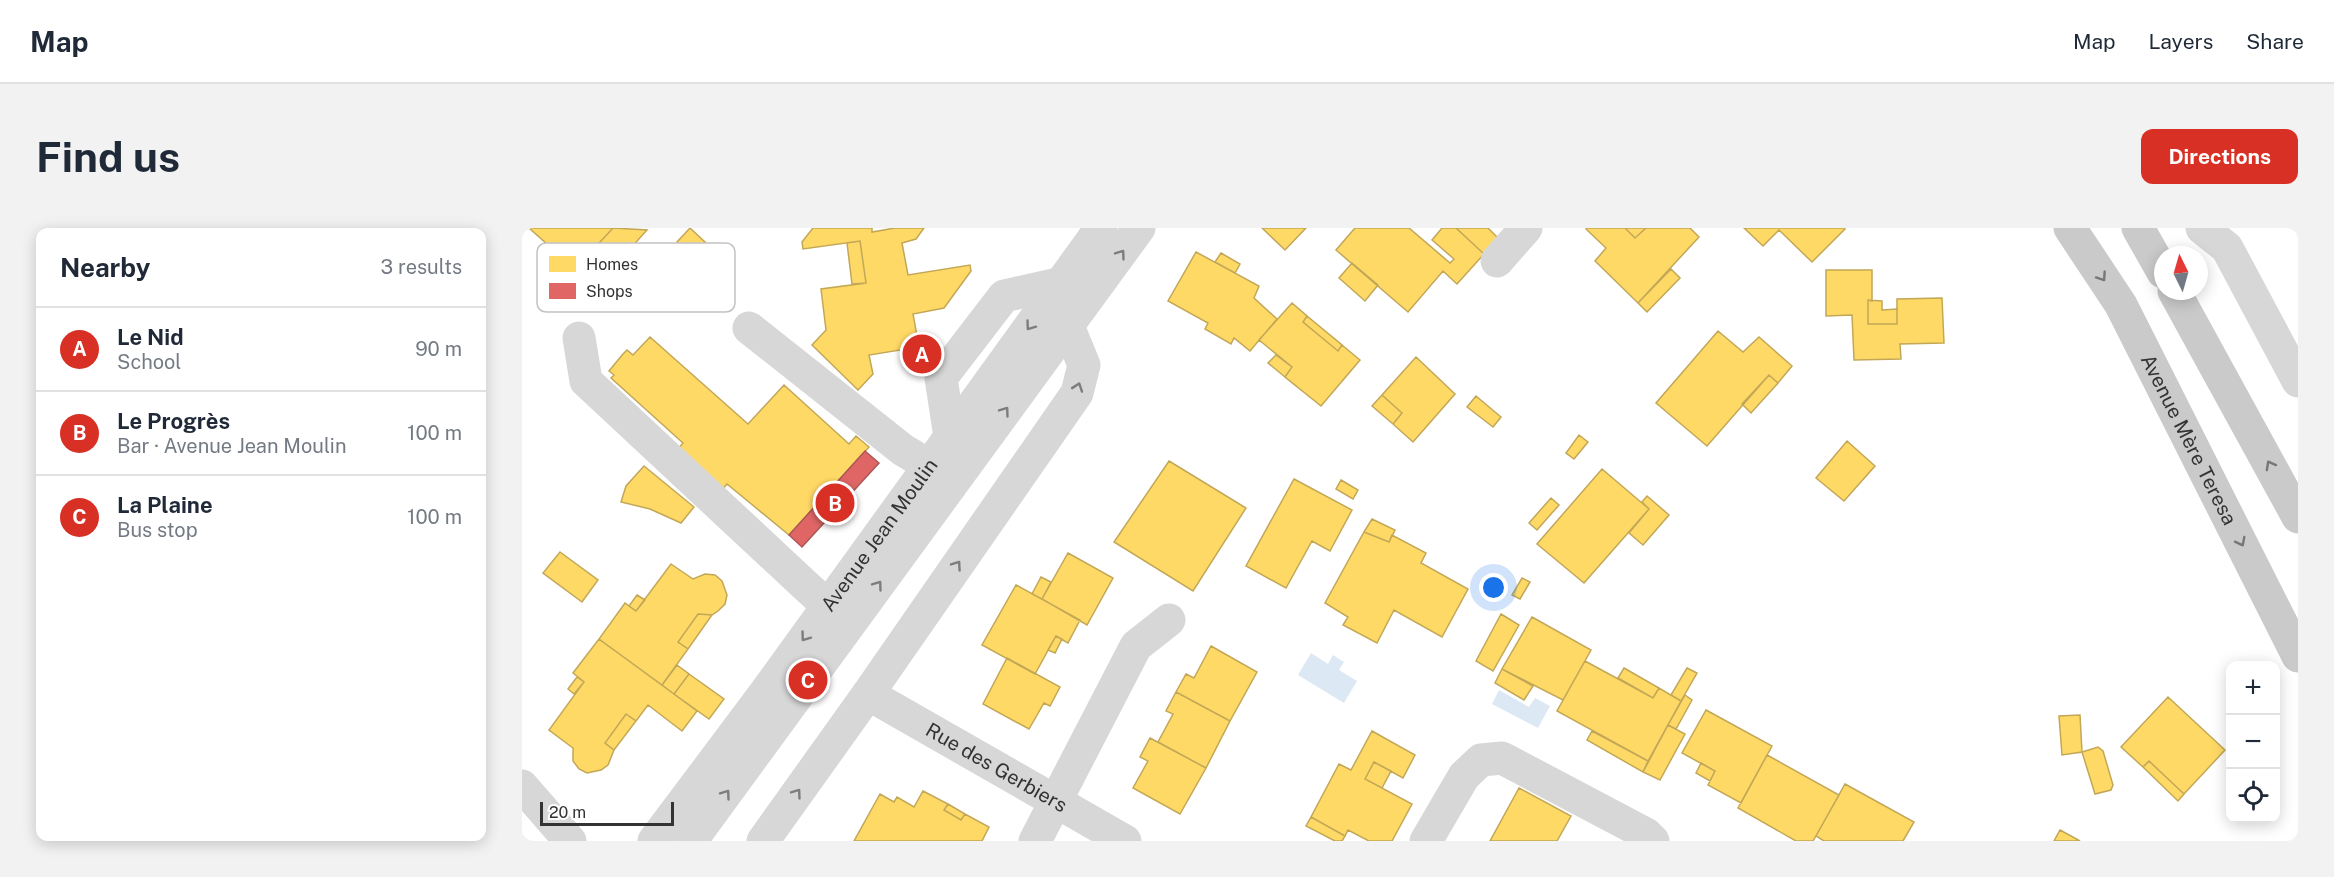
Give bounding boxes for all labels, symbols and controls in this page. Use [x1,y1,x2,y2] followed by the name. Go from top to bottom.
[30,25,89,58] text: Map
[2073,29,2116,54] text: Map
[2149,29,2213,54] text: Layers
[2246,29,2304,54] text: Share
[2141,129,2298,184] button: Directions
[36,132,180,181] text: Find us
[537,243,735,312] legend
[2154,246,2208,300] north arrow
[1114,249,1125,260] one-way arrow
[60,252,150,283] text: Nearby
[381,255,462,279] text: 3 results
[586,255,638,274] text: Homes
[2095,270,2106,281] one-way arrow
[586,282,633,301] text: Shops
[1026,320,1037,331] one-way arrow
[117,324,184,350] text: Le Nid
[902,332,942,376] pin: A
[72,337,87,361] text: A
[415,337,462,361] text: 90 m
[117,350,181,374] text: School
[2136,350,2242,529] street label: Avenue Mère Teresa
[1070,382,1083,392] one-way arrow
[998,406,1009,417] one-way arrow
[117,408,230,434] text: Le Progrès
[73,421,86,445] text: B
[407,421,462,445] text: 100 m
[117,434,347,458] text: Bar · Avenue Jean Moulin
[816,454,943,616] street label: Avenue Jean Moulin
[2266,461,2277,471] one-way arrow
[816,480,854,526] pin: B
[117,492,213,518] text: La Plaine
[72,505,87,529] text: C
[407,505,462,529] text: 100 m
[117,518,198,542] text: Bus stop
[2233,536,2245,547] one-way arrow
[950,561,961,572] one-way arrow
[1479,573,1508,602] your location
[870,581,881,592] one-way arrow
[801,631,812,642] one-way arrow
[788,658,828,702] pin: C
[2226,661,2280,823] map controls
[2226,661,2280,715] button: +
[2226,715,2280,769] button: −
[922,718,1071,817] street label: Rue des Gerbiers
[2226,769,2280,823] button: locate
[718,789,729,800] one-way arrow
[790,789,801,800] one-way arrow
[540,799,674,826] scale bar
[549,803,586,822] text: 20 m

